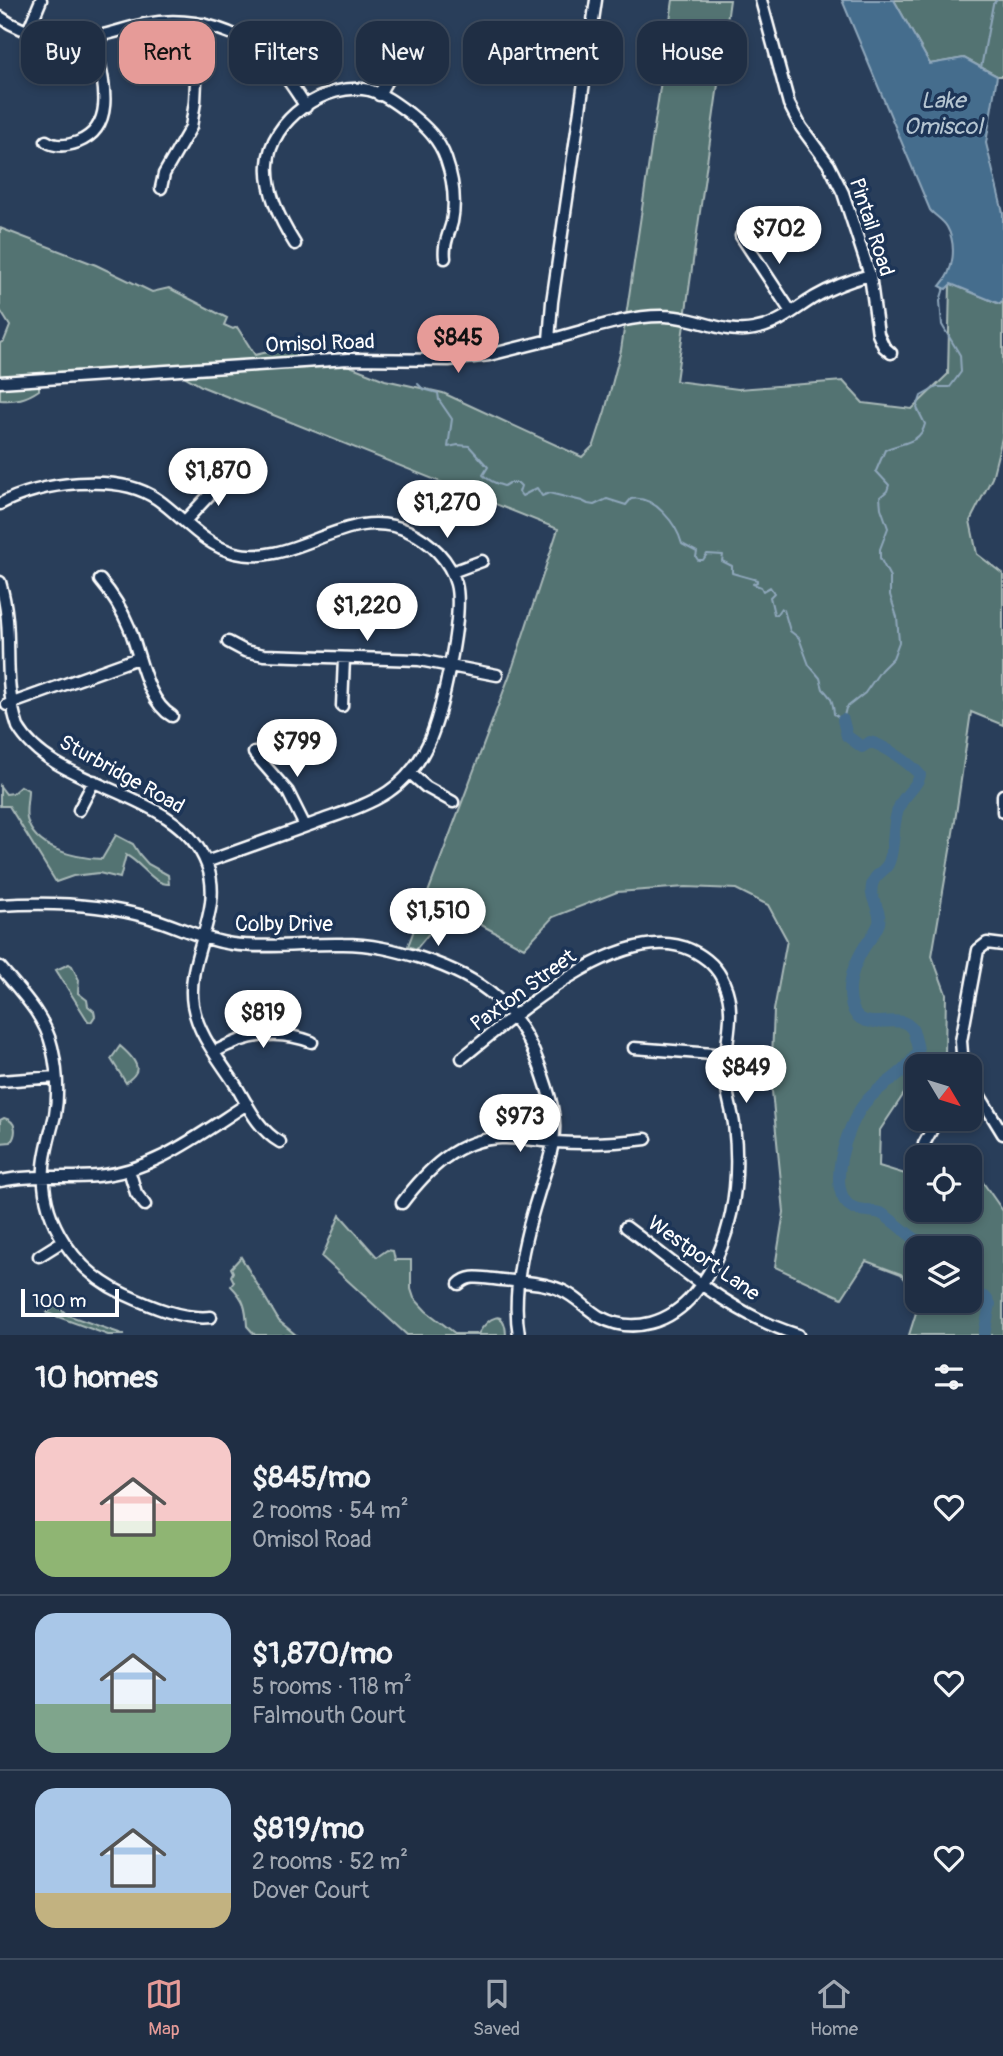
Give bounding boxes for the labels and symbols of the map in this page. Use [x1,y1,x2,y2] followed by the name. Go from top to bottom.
[904,86,985,141] water label: Lake Omiscol
[843,175,900,280] street label: Pintail Road
[738,206,820,266] pin: $702
[417,316,499,375] pin: $845
[265,328,375,359] street label: Omisol Road
[161,448,275,508] pin: $1,870
[390,480,504,540] pin: $1,270
[310,584,424,643] pin: $1,220
[256,720,338,779] pin: $799
[54,729,189,820] street label: Sturbridge Road
[381,888,495,948] pin: $1,510
[235,911,334,938] street label: Colby Drive
[465,943,582,1038] street label: Paxton Street
[222,990,304,1050] pin: $819
[705,1046,787,1105] pin: $849
[905,1054,982,1130] north arrow
[479,1094,561,1154] pin: $973
[642,1210,766,1307] street label: Westport Lane
[21,1286,119,1318] scale bar

